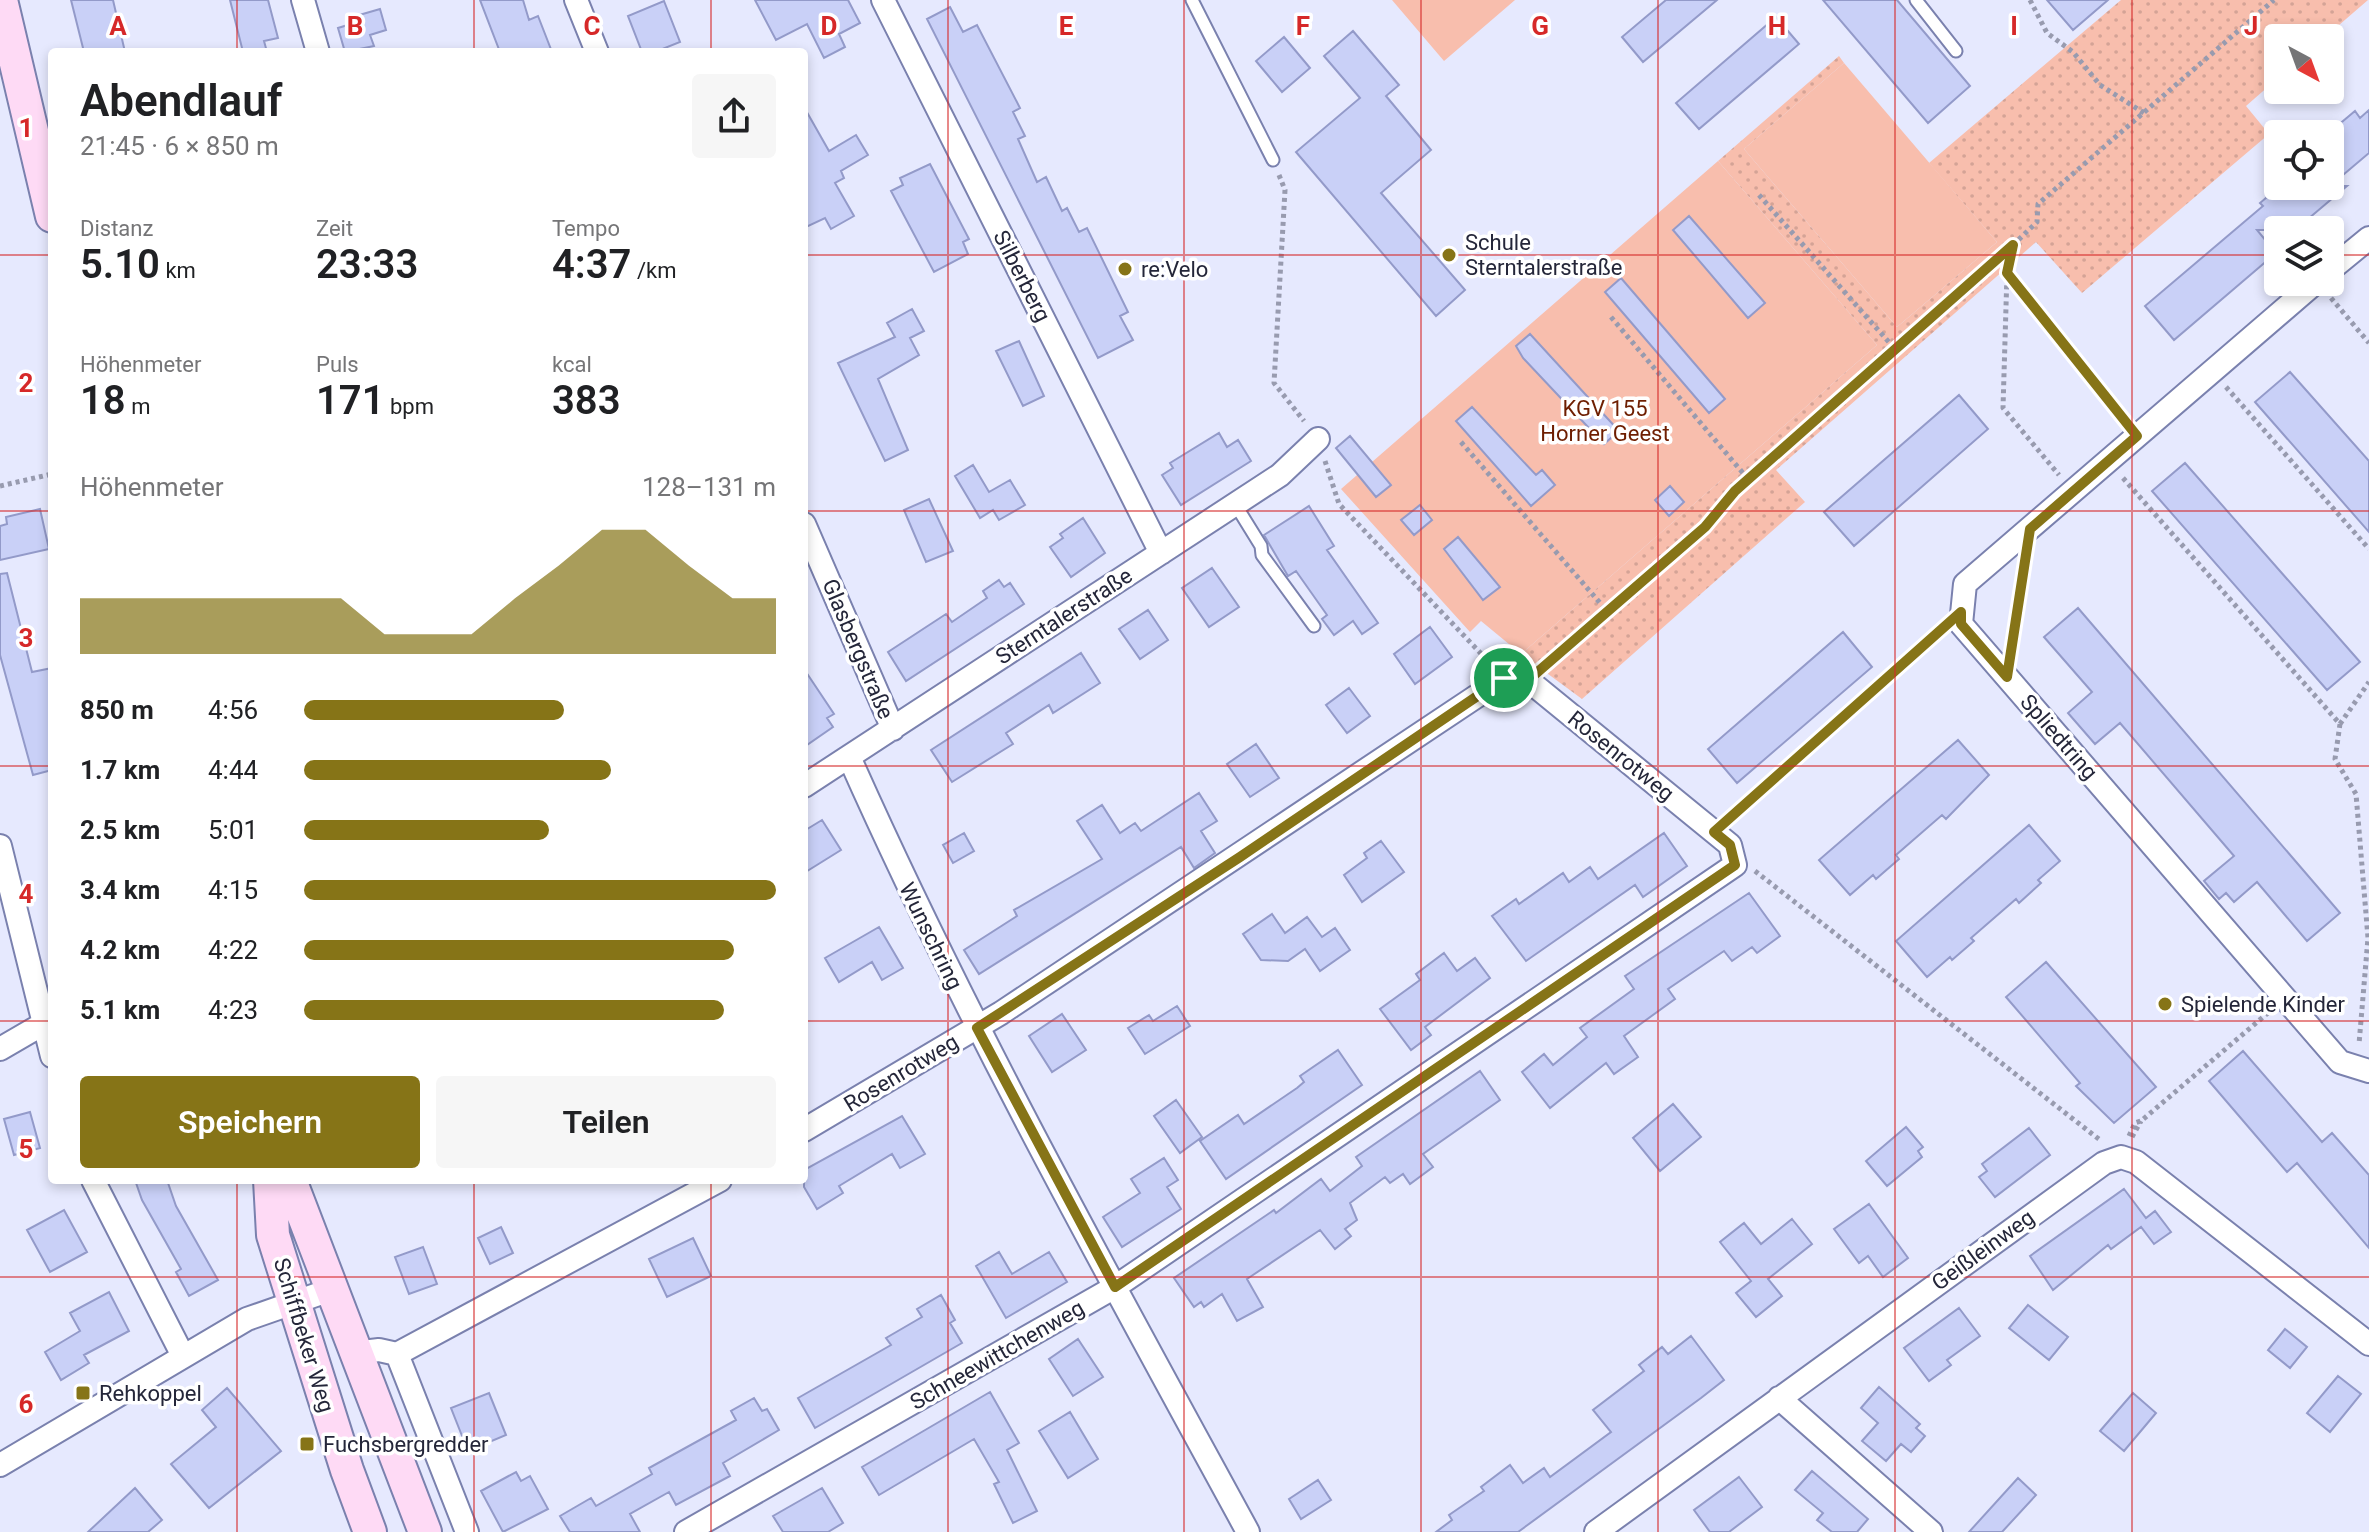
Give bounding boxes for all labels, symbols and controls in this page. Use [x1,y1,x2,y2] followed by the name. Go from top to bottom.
[109,11,127,41] text: A
[347,11,363,41] text: B
[583,11,601,41] text: C
[821,11,837,41] text: D
[1059,11,1074,41] text: E
[1296,11,1310,41] text: F
[1531,11,1549,41] text: G
[1768,11,1786,41] text: H
[2010,11,2018,41] text: I
[2244,11,2258,41] text: J
[2264,24,2344,104] north arrow
[2264,24,2344,296] map controls
[692,74,776,158] button: share
[80,75,282,127] text: Abendlauf
[19,113,33,143] text: 1
[2264,120,2344,200] button: locate
[80,131,279,161] text: 21:45 · 6 × 850 m
[80,216,153,241] text: Distanz
[316,216,353,241] text: Zeit
[552,216,620,241] text: Tempo
[2264,216,2344,296] button: layers
[988,226,1056,326] street label: Silberberg
[1465,230,1622,280] place label: Schule Sterntalerstraße
[80,241,160,288] text: 5.10
[316,241,418,288] text: 23:33
[552,241,631,288] text: 4:37
[1440,246,1458,264] marker: Schule Sterntalerstraße
[1141,257,1208,282] place label: re:Velo
[160,258,196,283] text: km
[631,258,676,283] text: /km
[1116,260,1134,278] marker: re:Velo
[80,352,201,377] text: Höhenmeter
[316,352,359,377] text: Puls
[552,352,592,377] text: kcal
[19,368,33,398] text: 2
[80,377,126,424] text: 18
[316,377,385,424] text: 171
[552,377,621,424] text: 383
[126,394,150,419] text: m
[385,394,434,419] text: bpm
[1540,396,1670,446] park label: KGV 155 Horner Geest
[80,472,224,502] text: Höhenmeter
[642,472,776,502] text: 128–131 m
[991,563,1137,669] street label: Sterntalerstraße
[817,575,899,723] street label: Glasbergstraße
[19,623,33,653] text: 3
[1470,644,1538,712] pin
[1482,656,1526,700] icon: arrive
[2015,689,2103,785] street label: Spliedtring
[80,695,154,725] text: 850 m
[208,695,258,725] text: 4:56
[1563,706,1679,806] street label: Rosenrotweg
[80,755,160,785] text: 1.7 km
[208,755,258,785] text: 4:44
[80,815,160,845] text: 2.5 km
[208,815,258,845] text: 5:01
[80,875,160,905] text: 3.4 km
[208,875,258,905] text: 4:15
[894,878,968,994] street label: Wunschring
[19,879,34,909] text: 4
[80,935,160,965] text: 4.2 km
[208,935,258,965] text: 4:22
[2181,992,2346,1017] place label: Spielende Kinder
[80,995,160,1025] text: 5.1 km
[208,995,258,1025] text: 4:23
[2156,995,2174,1013] marker: Spielende Kinder
[839,1029,963,1117] street label: Rosenrotweg
[80,1076,420,1168] button: Speichern
[436,1076,776,1168] button: Teilen
[19,1134,33,1164] text: 5
[1927,1205,2039,1295] street label: Geißleinweg
[269,1255,339,1415] street label: Schiffbeker Weg
[906,1295,1088,1415] street label: Schneewittchenweg
[99,1381,202,1406] place label: Rehkoppel
[74,1384,92,1402] marker: Rehkoppel
[19,1389,34,1419] text: 6
[323,1432,489,1457] place label: Fuchsbergredder
[298,1435,316,1453] marker: Fuchsbergredder

